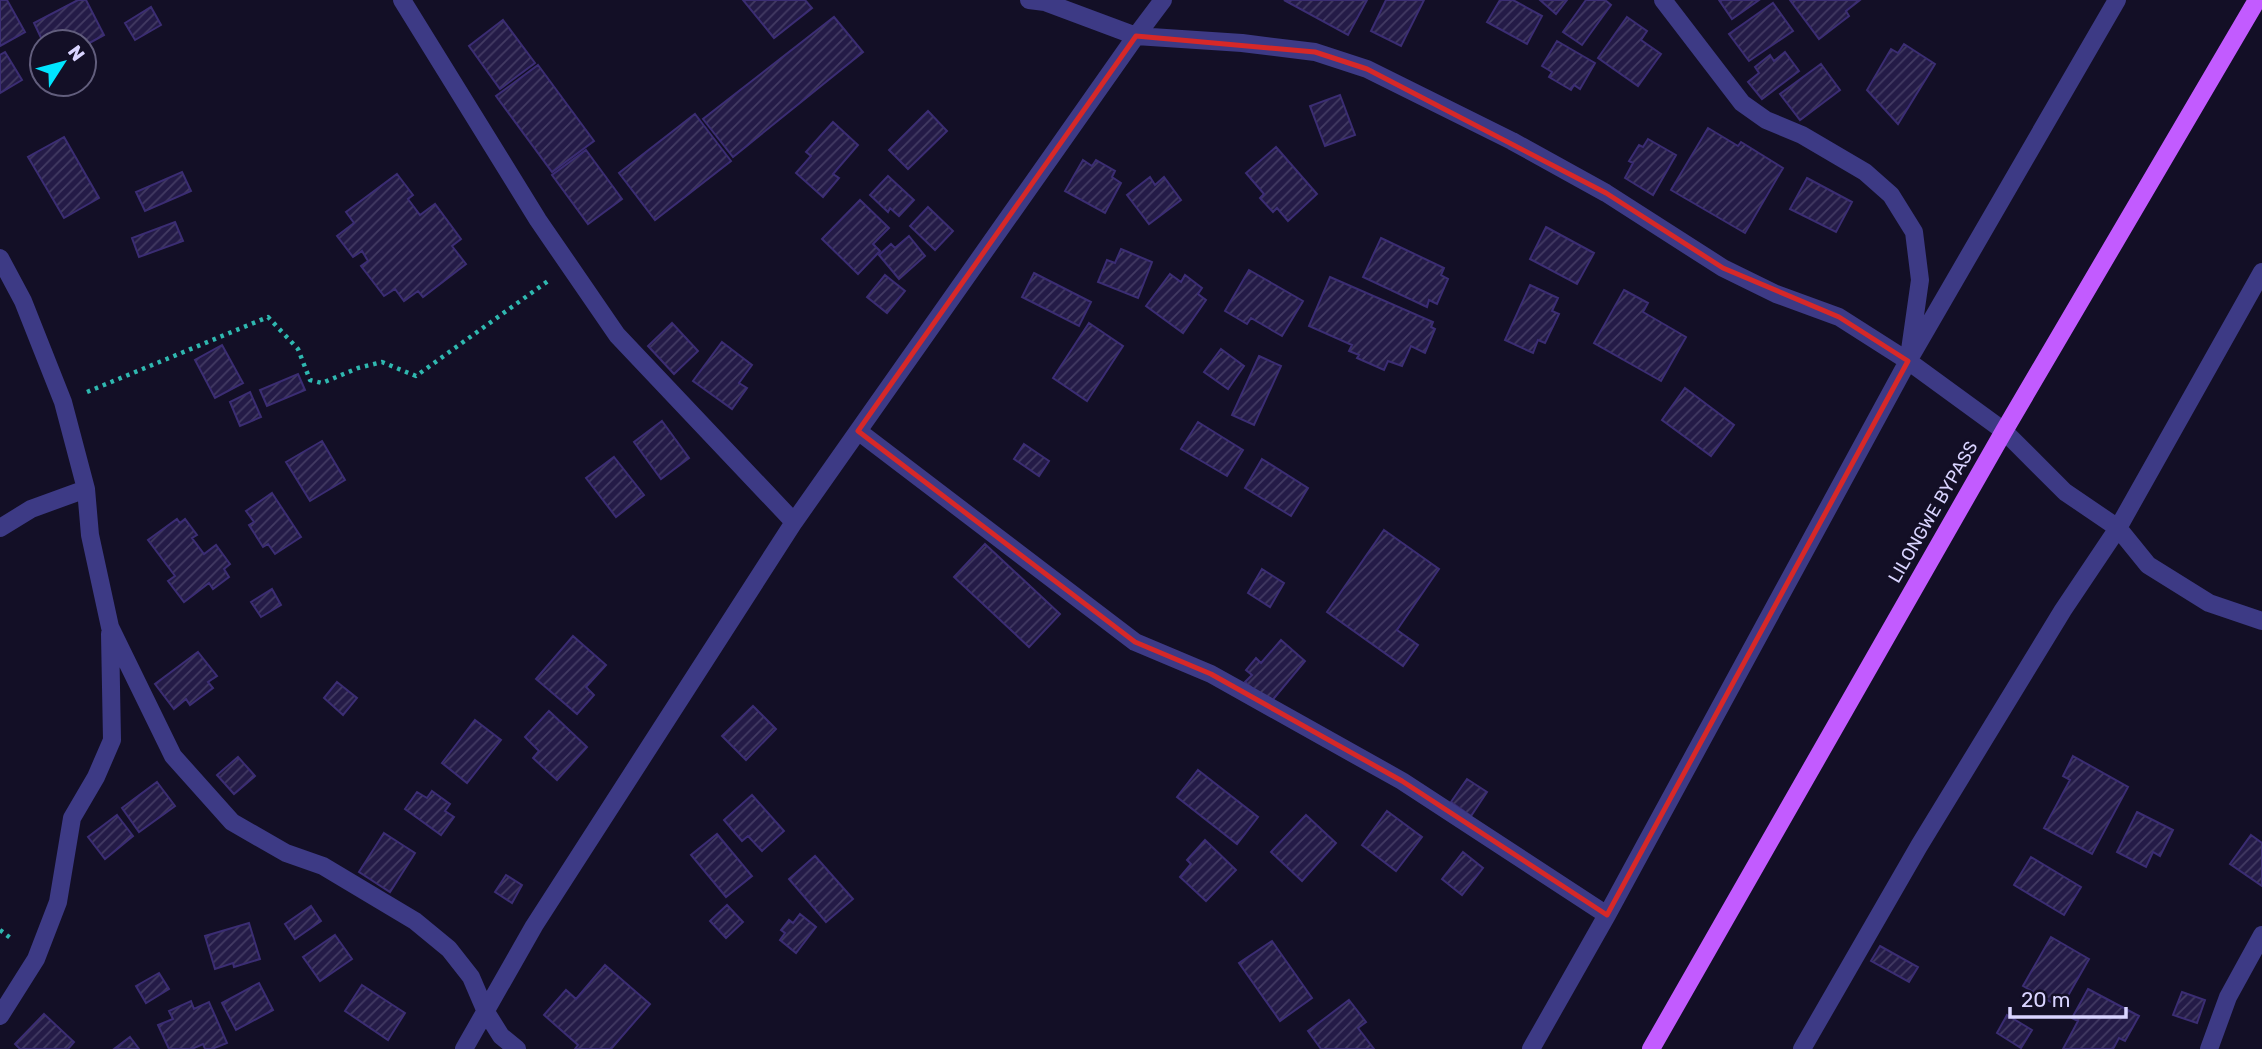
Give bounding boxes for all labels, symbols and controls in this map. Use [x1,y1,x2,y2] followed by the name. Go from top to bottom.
[28,28,98,98] north arrow
[63,41,90,66] text: N
[1883,437,1983,587] street label: LILONGWE BYPASS
[2010,976,2126,1020] scale bar
[2021,987,2070,1012] text: 20 m

